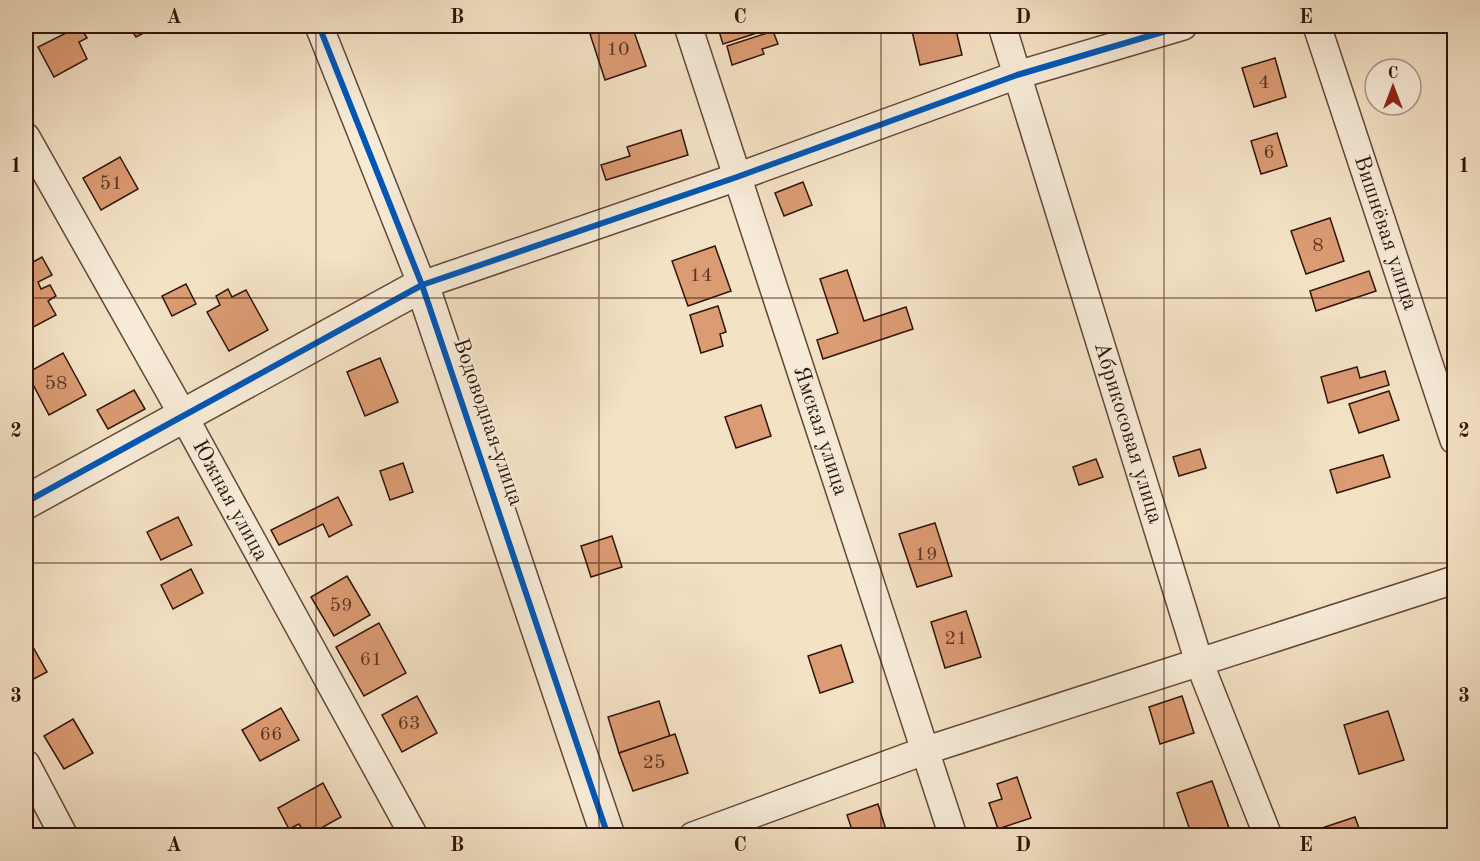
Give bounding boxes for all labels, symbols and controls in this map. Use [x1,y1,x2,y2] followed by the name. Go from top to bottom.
[166,8,182,28] text: A
[450,8,464,28] text: B
[733,8,747,28] text: C
[1015,8,1031,28] text: D
[1299,8,1313,28] text: E
[606,40,630,60] house number: 10
[1363,57,1423,117] north arrow
[1388,66,1398,82] text: С
[1258,73,1270,93] house number: 4
[1263,143,1275,163] house number: 6
[1350,153,1421,313] street label: Вишнёвая улица
[10,157,22,177] text: 1
[1458,157,1470,177] text: 1
[99,174,123,194] house number: 51
[1312,236,1324,256] house number: 8
[689,266,713,286] house number: 14
[449,335,527,509] street label: Водоводная улица
[1090,339,1167,526] street label: Абрикосовая улица
[789,363,852,498] street label: Ямская улица
[44,374,68,394] house number: 58
[10,422,22,442] text: 2
[1458,422,1470,442] text: 2
[188,436,272,565] street label: Южная улица
[914,545,938,565] house number: 19
[329,596,353,616] house number: 59
[944,629,968,649] house number: 21
[359,650,383,670] house number: 61
[10,687,22,707] text: 3
[1458,687,1470,707] text: 3
[397,714,421,734] house number: 63
[259,725,283,745] house number: 66
[642,753,666,773] house number: 25
[166,836,182,856] text: A
[450,836,464,856] text: B
[733,836,747,856] text: C
[1015,836,1031,856] text: D
[1299,836,1313,856] text: E

